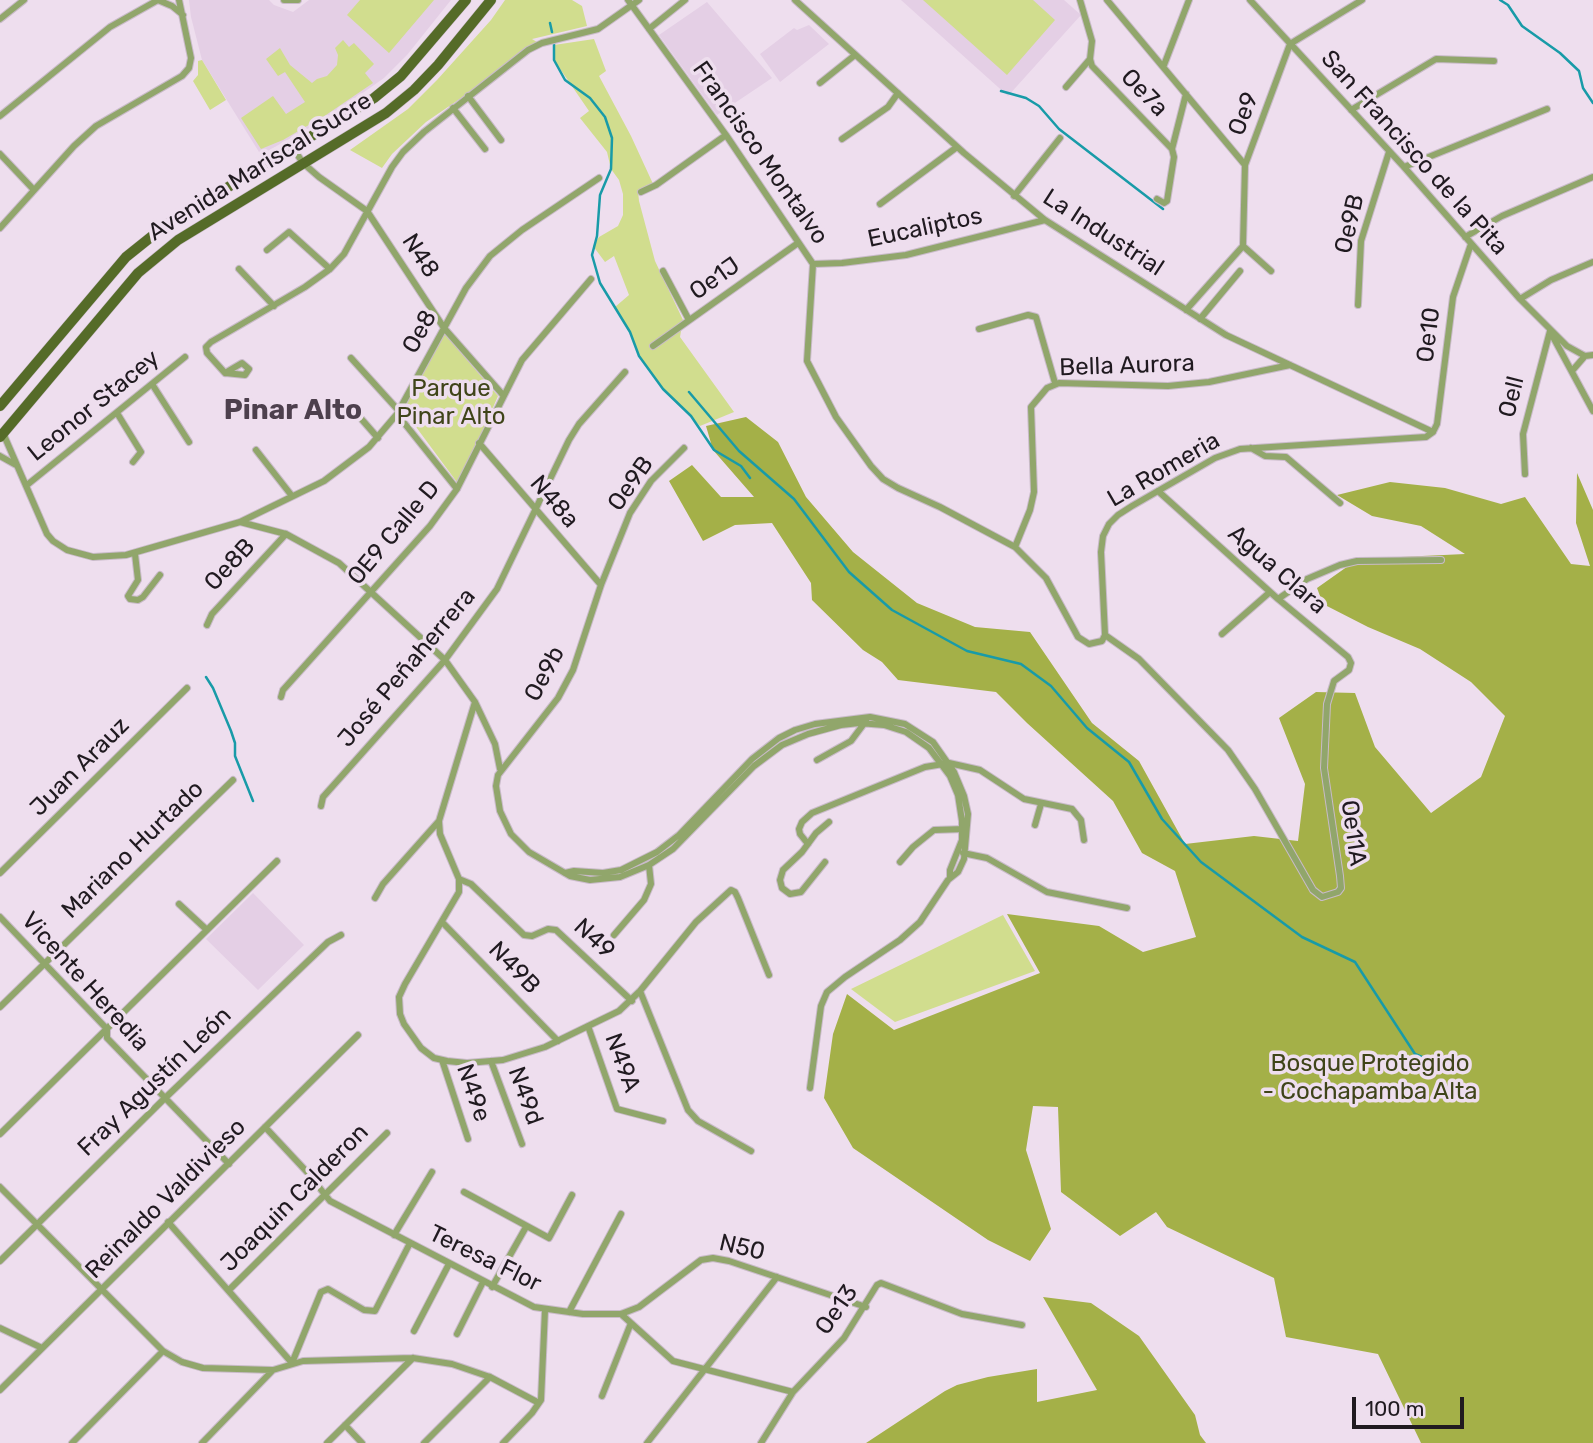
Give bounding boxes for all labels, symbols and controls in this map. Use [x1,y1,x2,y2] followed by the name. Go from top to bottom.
[1314,45,1514,261] street label: San Francisco de la Pita
[686,56,834,250] street label: Francisco Montalvo
[1114,63,1174,123] street label: Oe7a
[143,86,377,248] street label: Avenida Mariscal Sucre
[1223,88,1265,140] street label: Oe9
[1037,183,1169,283] street label: La Industrial
[1329,192,1371,256] street label: Oe9B
[865,202,985,254] street label: Eucaliptos
[395,229,445,283] street label: N48
[684,251,746,307] street label: Oe1J
[397,305,443,359] street label: Oe8
[1411,306,1447,364] street label: Oe10
[22,344,166,468] street label: Leonor Stacey
[1059,349,1195,383] street label: Bella Aurora
[1493,373,1531,421] street label: Oell
[396,375,506,431] park label: Parque Pinar Alto
[224,394,362,428] district label: Pinar Alto
[1103,426,1225,514] street label: La Romeria
[602,451,660,517] street label: Oe9B
[523,470,585,534] street label: N48a
[342,475,446,591] street label: OE9 Calle D
[1222,519,1332,621] street label: Agua Clara
[199,533,261,597] street label: Oe8B
[332,583,482,753] street label: José Peñaherrera
[519,642,571,706] street label: Oe9b
[25,712,135,822] street label: Juan Arauz
[56,775,210,925] street label: Mariano Hurtado
[1334,798,1372,868] street label: Oe11A
[15,906,155,1058] street label: Vicente Heredia
[567,913,621,965] street label: N49
[482,936,546,1000] street label: N49B
[72,1001,238,1163] street label: Fray Agustín León
[598,1030,646,1096] street label: N49A
[1262,1050,1478,1106] park label: Bosque Protegido - Cochapamba Alta
[450,1060,496,1126] street label: N49e
[501,1063,549,1129] street label: N49d
[80,1113,252,1285] street label: Reinaldo Valdivieso
[215,1118,375,1278] street label: Joaquin Calderon
[424,1219,546,1299] street label: Teresa Flor
[716,1229,768,1267] street label: N50
[810,1279,864,1341] street label: Oe13
[1355,1384,1467,1428] scale bar
[1365,1396,1424,1421] text: 100 m

